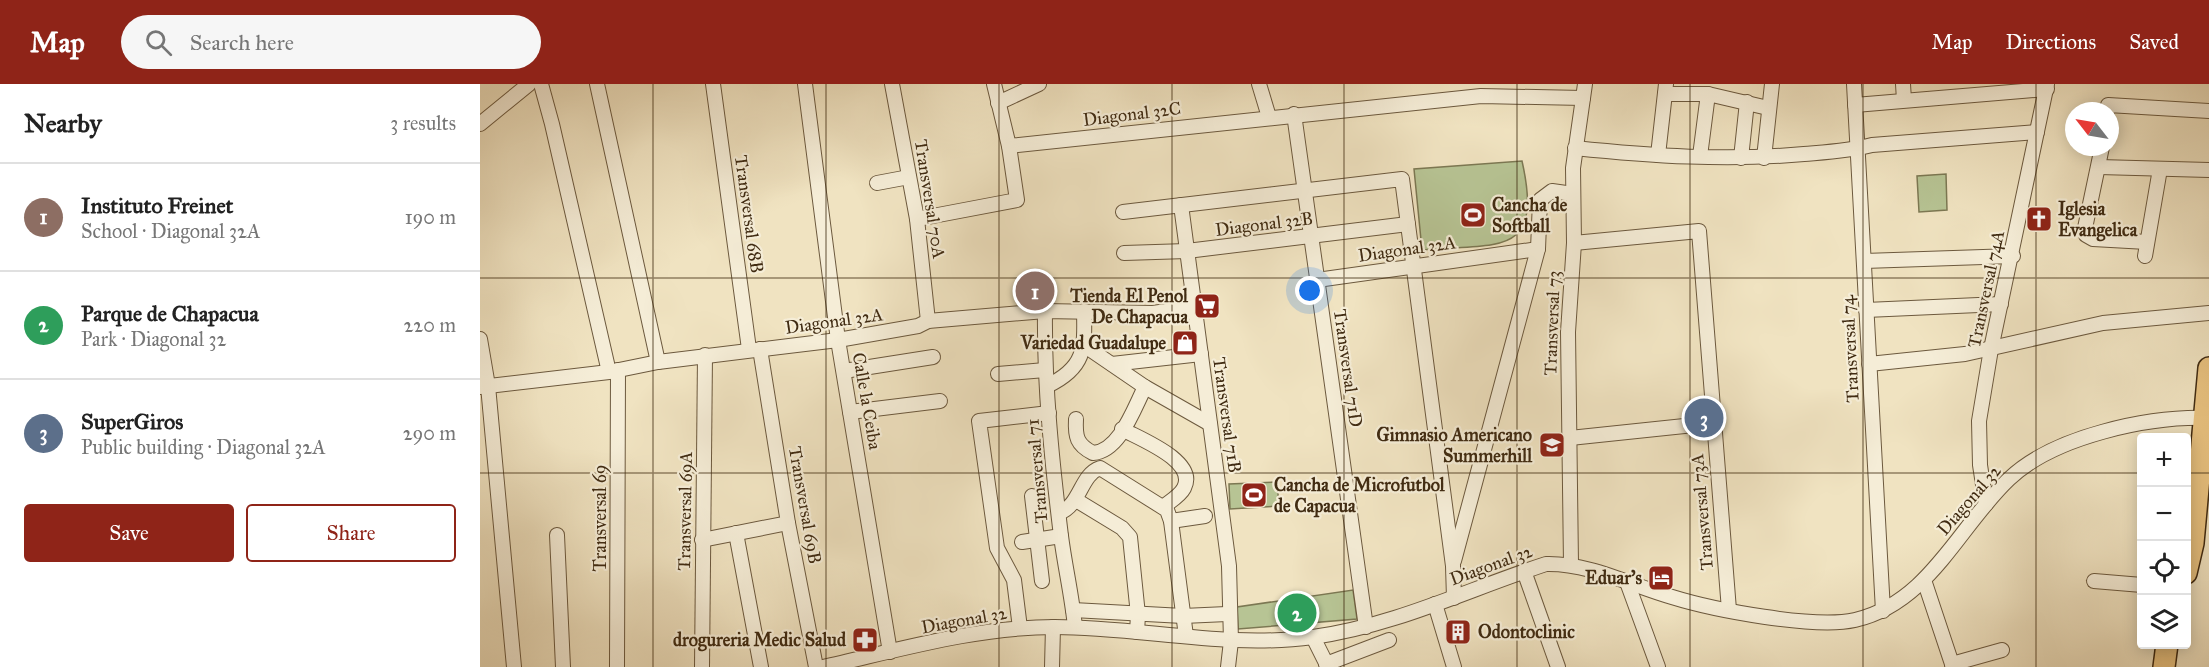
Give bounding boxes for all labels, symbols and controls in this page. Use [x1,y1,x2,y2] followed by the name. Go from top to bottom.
[121,15,541,69] search box
[30,25,85,60] text: Map
[142,26,175,59] icon: search
[190,29,294,56] text: Search here
[1932,29,1973,55] text: Map
[2006,29,2096,55] text: Directions
[2129,29,2179,55] text: Saved
[1082,97,1182,132] street label: Diagonal 32C
[2065,102,2119,156] north arrow
[24,107,102,139] text: Nearby
[390,111,456,135] text: 3 results
[910,138,950,260] street label: Transversal 70A
[730,154,768,274] street label: Transversal 68B
[81,192,233,219] text: Instituto Freinet
[1492,194,1568,237] place label: Cancha de Softball
[2058,198,2138,242] place label: Iglesia Evangelica
[1458,200,1488,230] sports icon: Cancha de Softball
[2024,204,2054,234] church icon: Iglesia Evangelica
[40,205,47,229] text: 1
[405,205,456,229] text: 190 m
[1214,207,1314,242] street label: Diagonal 32B
[81,219,260,243] text: School · Diagonal 32A
[1963,228,2009,350] street label: Transversal 74A
[1357,231,1458,268] street label: Diagonal 32A
[1016,268,1054,314] pin: 1
[1539,270,1565,376] street label: Transversal 73
[1295,276,1324,305] your location
[1069,285,1189,329] place label: Tienda El Penol De Chapacua
[1192,291,1222,321] supermarket icon: Tienda El Penol De Chapacua
[1836,294,1864,403] street label: Transversal 74
[81,300,259,327] text: Parque de Chapacua
[784,303,885,340] street label: Diagonal 32A
[1329,308,1367,428] street label: Transversal 71D
[39,313,48,337] text: 2
[404,313,456,337] text: 220 m
[81,327,226,351] text: Park · Diagonal 32
[1170,328,1200,358] shop icon: Variedad Guadalupe
[1020,332,1167,355] place label: Variedad Guadalupe
[848,351,886,452] street label: Calle la Ceiba
[1208,356,1246,474] street label: Transversal 71B
[1684,396,1724,440] pin: 3
[81,408,183,435] text: SuperGiros
[1021,418,1053,524] street label: Transversal 71
[40,421,48,445] text: 3
[403,421,456,445] text: 290 m
[1376,424,1533,467] place label: Gimnasio Americano Summerhill
[1537,430,1567,460] school or university icon: Gimnasio Americano Summerhill
[2137,433,2191,649] map controls
[2137,433,2191,487] button: +
[81,435,326,459] text: Public building · Diagonal 32A
[784,445,826,565] street label: Transversal 69B
[673,451,697,571] street label: Transversal 69A
[1686,453,1718,571] street label: Transversal 73A
[1932,460,2007,541] street label: Diagonal 32
[589,464,611,572] street label: Transversal 69
[1274,474,1446,518] place label: Cancha de Microfutbol de Capacua
[1239,480,1269,510] sports icon: Cancha de Microfutbol de Capacua
[2137,487,2191,541] button: −
[24,504,234,562] button: Save
[246,504,456,562] button: Share
[1447,540,1536,591] street label: Diagonal 32
[2137,541,2191,595] button: locate
[1646,563,1676,593] hotel icon: Eduar's
[1585,567,1642,589] place label: Eduar's
[1278,590,1316,636] pin: 2
[2137,595,2191,649] button: layers
[919,602,1009,639] street label: Diagonal 32
[1443,617,1473,647] building icon: Odontoclinic
[1478,621,1575,643] place label: Odontoclinic
[850,625,880,655] pharmacy icon: drogureria Medic Salud
[673,629,847,652] place label: drogureria Medic Salud

